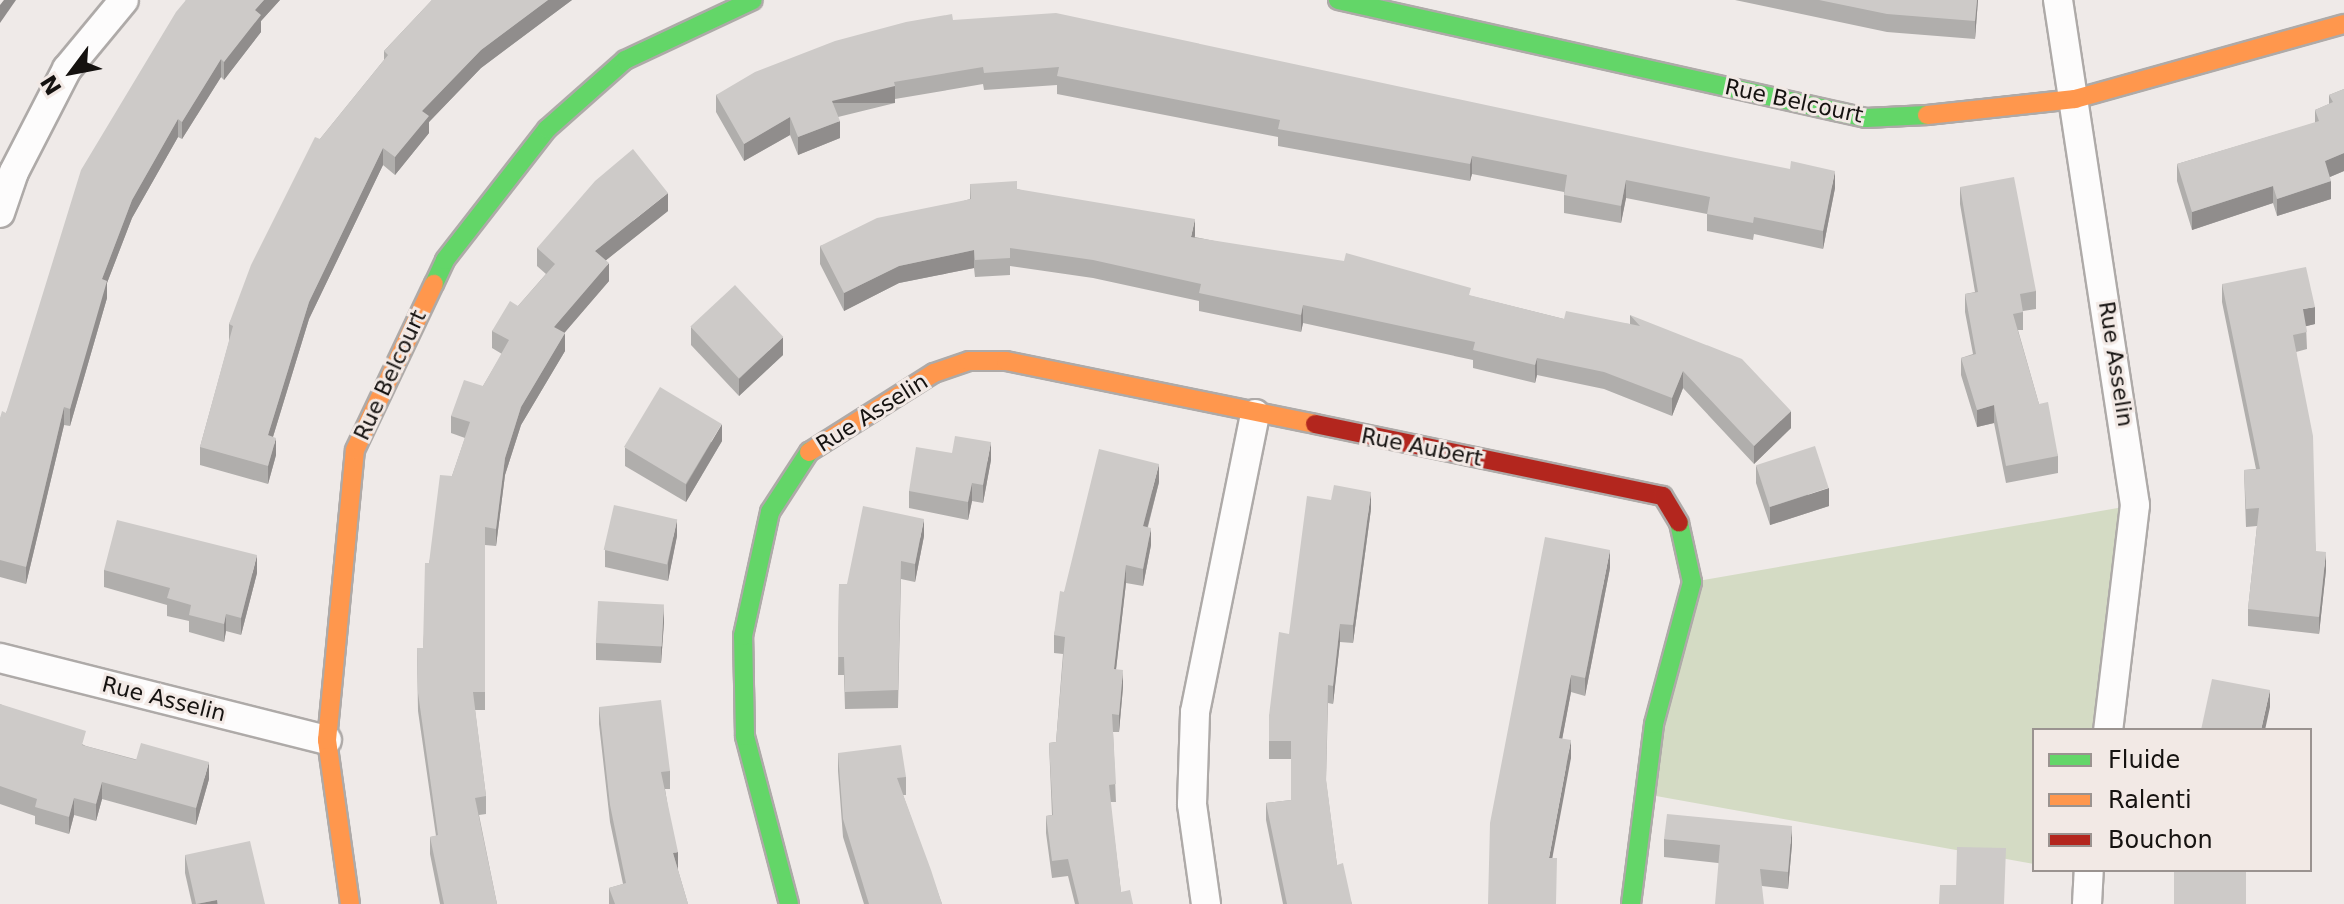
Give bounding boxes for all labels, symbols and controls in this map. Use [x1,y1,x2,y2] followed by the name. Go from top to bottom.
[32,32,112,112] north arrow
[36,71,67,99] text: N
[1722,73,1866,129] street label: Rue Belcourt
[2093,299,2139,429] street label: Rue Asselin
[348,306,432,444] street label: Rue Belcourt
[811,368,933,458] street label: Rue Asselin
[1359,422,1485,472] street label: Rue Aubert
[99,671,229,727] street label: Rue Asselin
[2032,728,2312,872] legend
[2108,746,2180,774] text: Fluide
[2108,786,2192,814] text: Ralenti
[2108,826,2213,854] text: Bouchon

